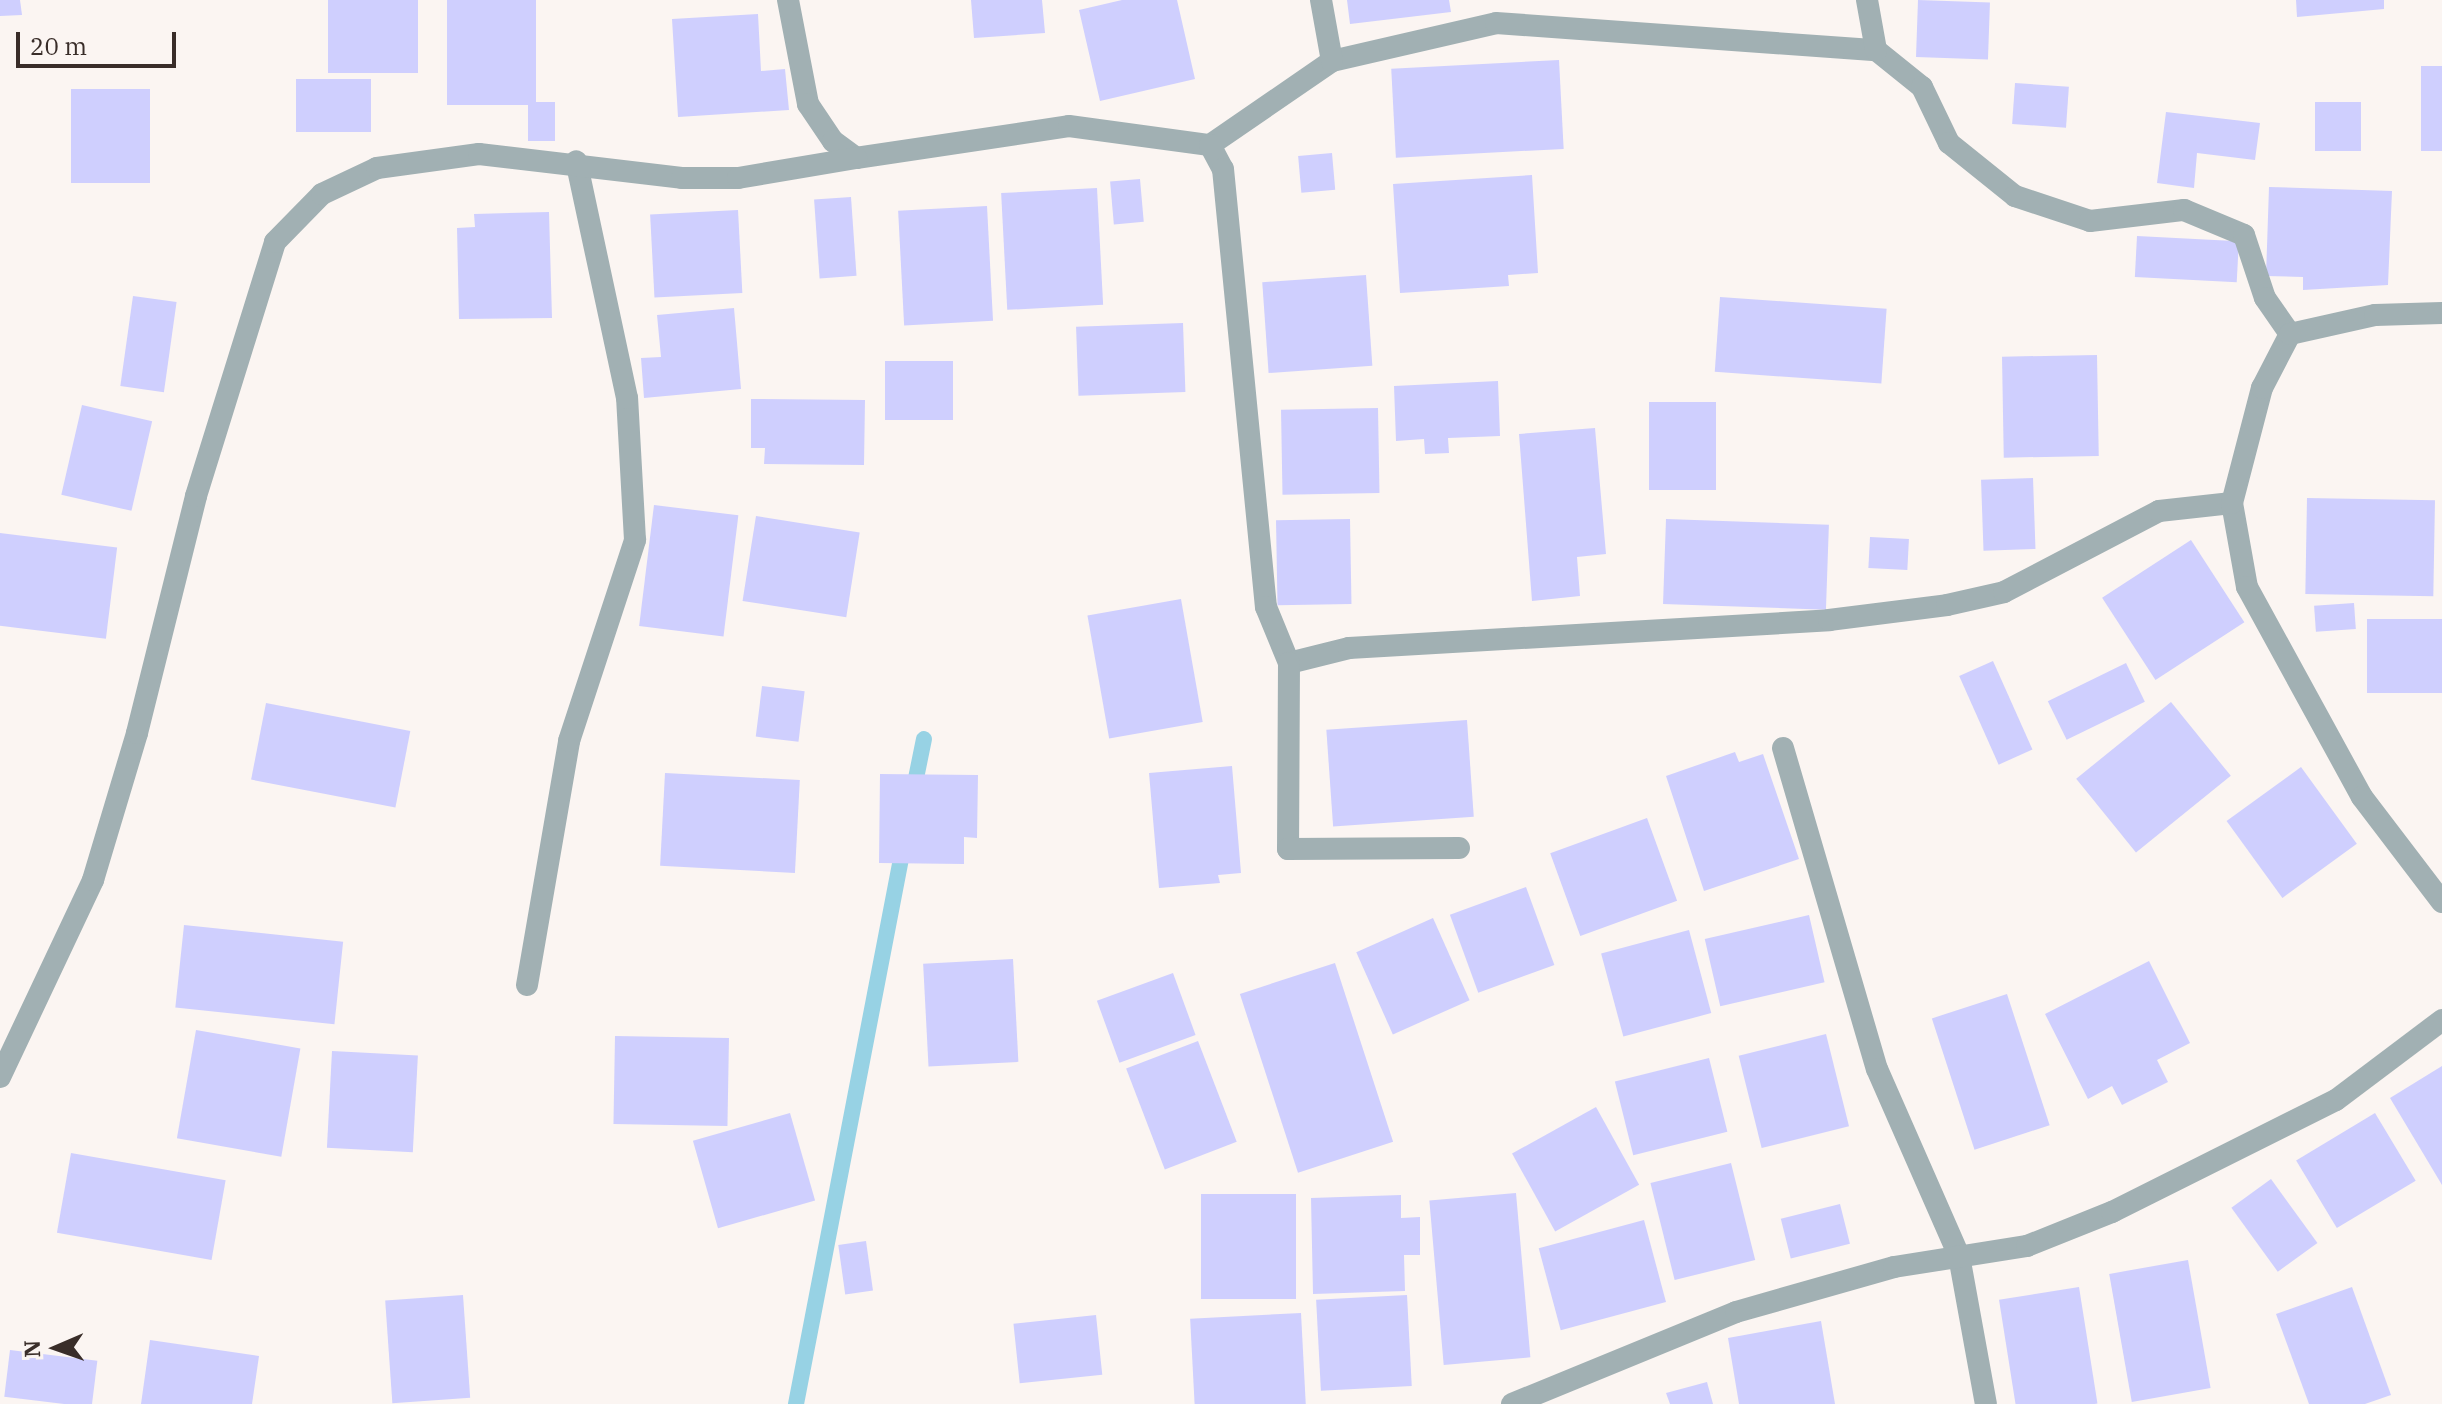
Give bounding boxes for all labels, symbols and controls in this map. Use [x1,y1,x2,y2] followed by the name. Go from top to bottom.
[20,16,180,66] scale bar
[30,30,87,62] text: 20 m
[16,1308,96,1388] north arrow
[17,1340,46,1358] text: N

